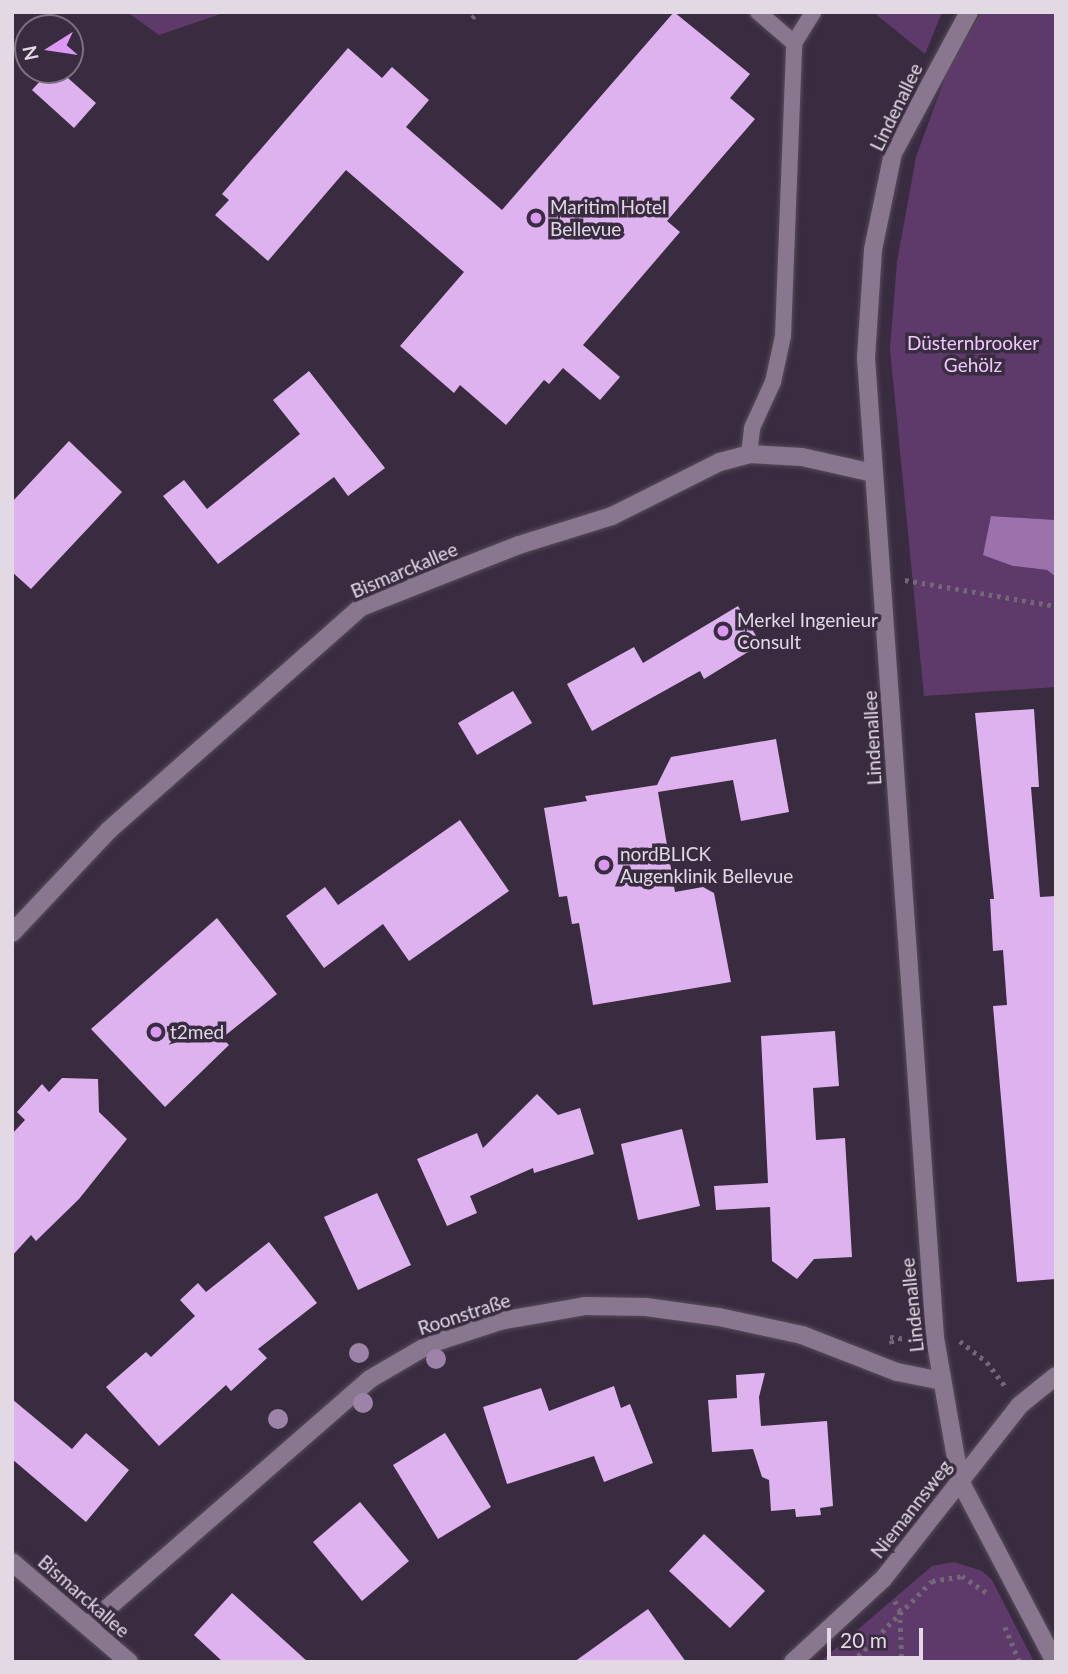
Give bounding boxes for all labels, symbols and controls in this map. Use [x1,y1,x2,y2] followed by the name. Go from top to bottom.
[14,14,84,84] north arrow
[17,44,43,63] text: N
[865,59,927,155] street label: Lindenallee
[550,196,667,240] place label: Maritim Hotel Bellevue
[528,210,544,226] marker: Maritim Hotel Bellevue
[907,332,1039,376] park label: Düsternbrooker Gehölz
[347,537,461,603] street label: Bismarckallee
[737,609,878,653] place label: Merkel Ingenieur Consult
[715,623,731,639] marker: Merkel Ingenieur Consult
[858,690,886,786] street label: Lindenallee
[620,843,793,887] place label: nordBLICK Augenklinik Bellevue
[594,855,614,875] marker: nordBLICK Augenklinik Bellevue
[170,1021,224,1043] place label: t2med
[148,1024,164,1040] marker: t2med
[896,1257,928,1353] street label: Lindenallee
[415,1288,513,1340] street label: Roonstraße
[866,1455,956,1563] street label: Niemannsweg
[34,1550,134,1642] street label: Bismarckallee
[830,1614,926,1658] scale bar
[840,1627,887,1652] text: 20 m

